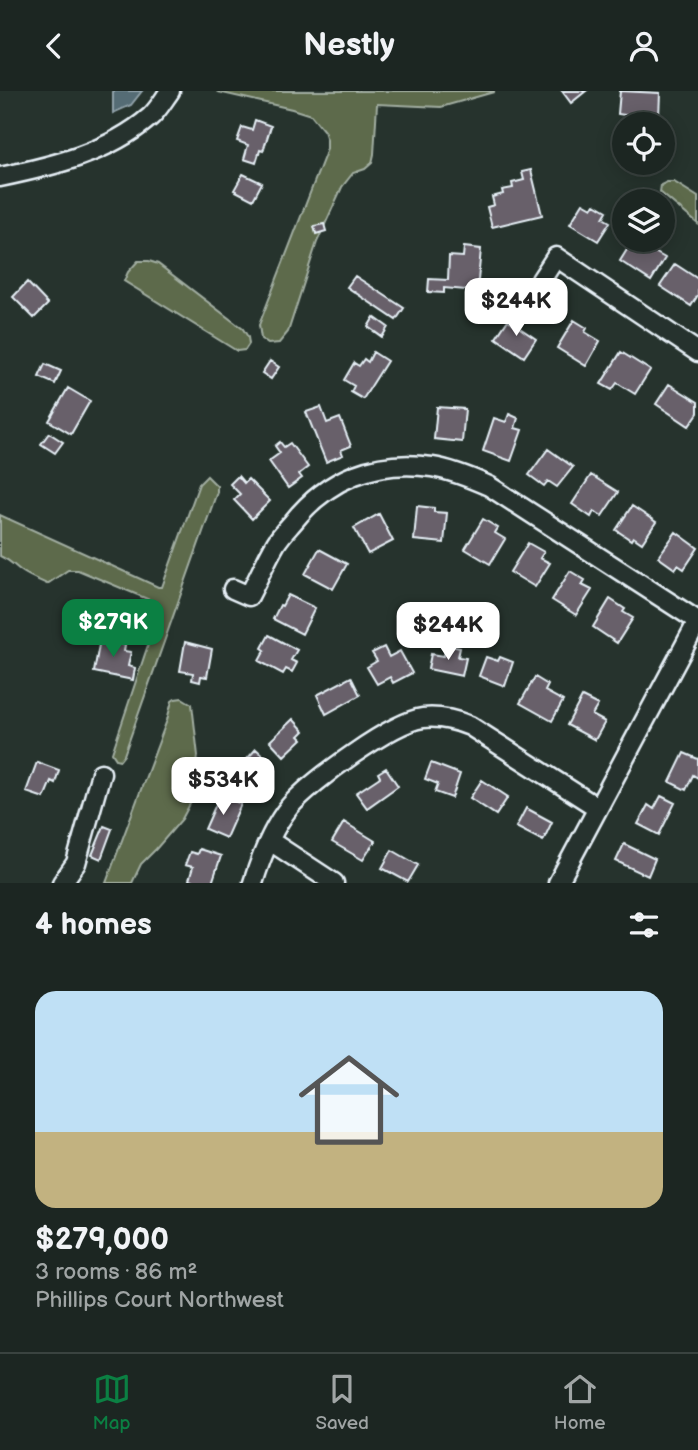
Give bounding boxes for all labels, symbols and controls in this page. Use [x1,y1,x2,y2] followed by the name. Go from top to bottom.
[303,26,395,65] text: Nestly
[35,27,73,65] icon: back
[625,27,663,65] icon: person
[612,112,675,252] map controls
[612,112,675,175] button: locate
[612,189,675,252] button: layers
[467,279,565,338] pin: $244K
[481,287,551,315] text: $244K
[64,599,162,659] pin: $279K
[399,603,497,662] pin: $244K
[78,608,148,636] text: $279K
[413,611,483,639] text: $244K
[174,757,272,817] pin: $534K
[187,766,259,794] text: $534K
[625,906,663,944] icon: filters
[35,907,152,943] text: 4 homes
[286,1037,412,1163] icon: home
[35,1222,169,1258] text: $279,000
[35,1258,197,1286] text: 3 rooms · 86 m²
[35,1286,284,1314] text: Phillips Court Northwest
[92,1370,131,1435] tab: Map
[316,1370,369,1435] tab: Saved
[554,1370,606,1435] tab: Home

